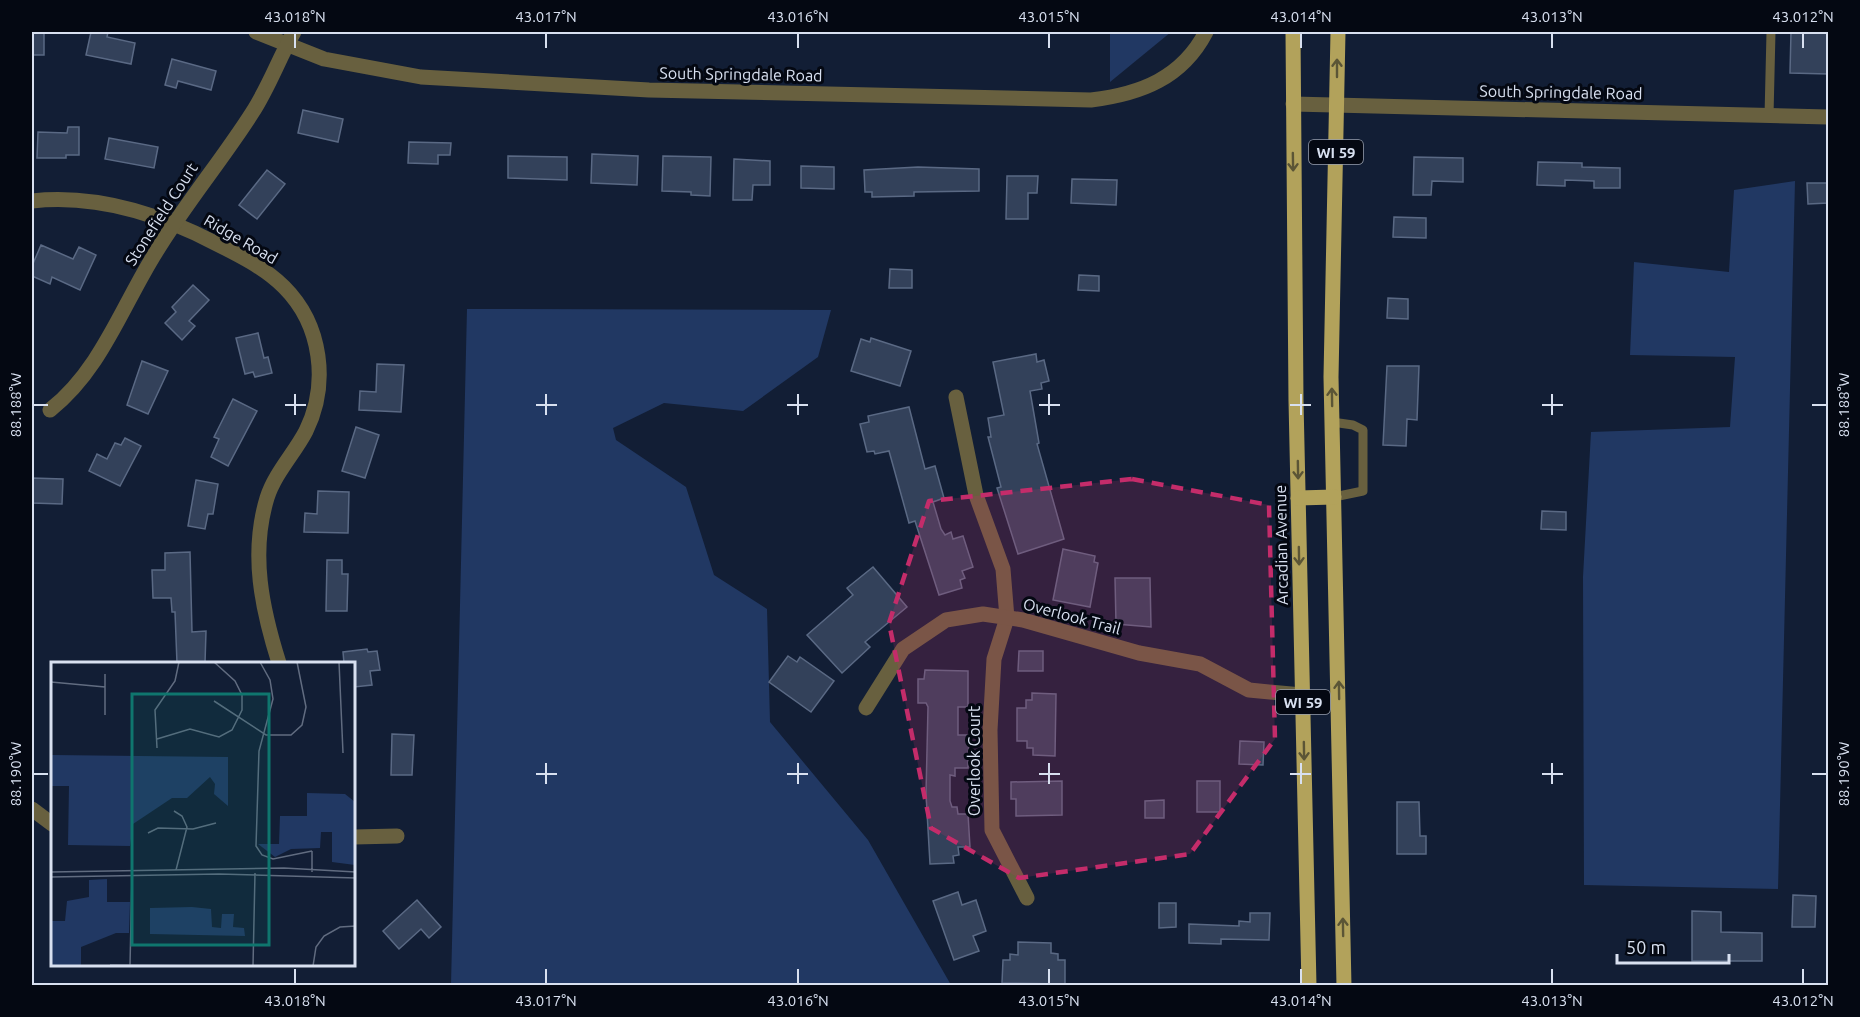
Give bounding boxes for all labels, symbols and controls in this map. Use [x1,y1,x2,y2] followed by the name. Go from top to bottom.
[264,8,326,25] text: 43.018°N
[515,8,577,25] text: 43.017°N
[767,8,829,25] text: 43.016°N
[1018,8,1080,25] text: 43.015°N
[1270,8,1332,25] text: 43.014°N
[1521,8,1583,25] text: 43.013°N
[1772,8,1834,25] text: 43.012°N
[1331,59,1343,79] one-way arrow
[659,64,823,84] street label: South Springdale Road
[1479,82,1643,102] street label: South Springdale Road
[1309,140,1363,164] road number: WI 59
[1288,152,1299,172] one-way arrow
[121,159,201,269] street label: Stonefield Court
[201,211,281,267] street label: Ridge Road
[7,373,24,437] text: 88.188°W
[1835,373,1852,437] text: 88.188°W
[1326,387,1337,407] one-way arrow
[1292,460,1303,480] one-way arrow
[1271,485,1291,605] street label: Arcadian Avenue
[1294,546,1305,566] one-way arrow
[1021,594,1123,638] street label: Overlook Trail
[51,662,356,966] inset map
[1334,681,1345,701] one-way arrow
[1276,690,1330,714] road number: WI 59
[965,705,983,816] street label: Overlook Court
[1298,741,1309,761] one-way arrow
[7,742,24,806] text: 88.190°W
[1835,742,1852,806] text: 88.190°W
[1338,918,1349,938] one-way arrow
[1617,927,1730,965] scale bar
[1626,937,1666,957] text: 50 m
[264,992,326,1009] text: 43.018°N
[515,992,577,1009] text: 43.017°N
[767,992,829,1009] text: 43.016°N
[1018,992,1080,1009] text: 43.015°N
[1270,992,1332,1009] text: 43.014°N
[1521,992,1583,1009] text: 43.013°N
[1772,992,1834,1009] text: 43.012°N

